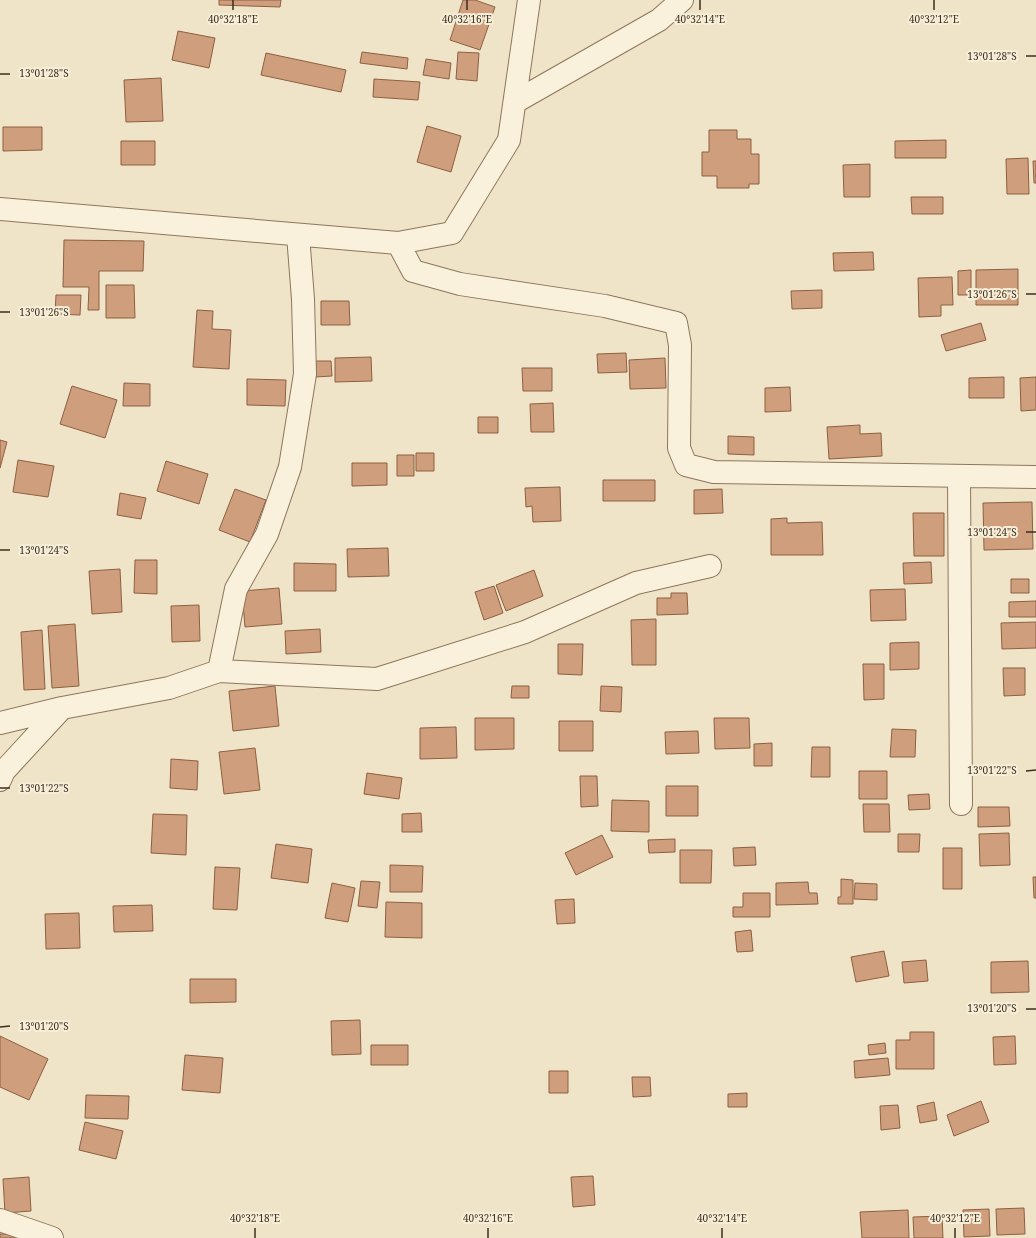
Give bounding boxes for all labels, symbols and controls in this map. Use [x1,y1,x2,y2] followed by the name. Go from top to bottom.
[208,12,258,26] text: 40°32'18"E
[442,12,492,26] text: 40°32'16"E
[675,12,725,26] text: 40°32'14"E
[909,12,959,26] text: 40°32'12"E
[967,49,1017,63] text: 13°01'28"S
[19,66,69,80] text: 13°01'28"S
[967,287,1017,301] text: 13°01'26"S
[19,305,69,319] text: 13°01'26"S
[967,525,1017,539] text: 13°01'24"S
[19,543,69,557] text: 13°01'24"S
[967,763,1017,777] text: 13°01'22"S
[19,781,69,795] text: 13°01'22"S
[967,1001,1017,1015] text: 13°01'20"S
[19,1019,69,1033] text: 13°01'20"S
[230,1211,280,1225] text: 40°32'18"E
[463,1211,513,1225] text: 40°32'16"E
[697,1211,747,1225] text: 40°32'14"E
[930,1211,980,1225] text: 40°32'12"E

